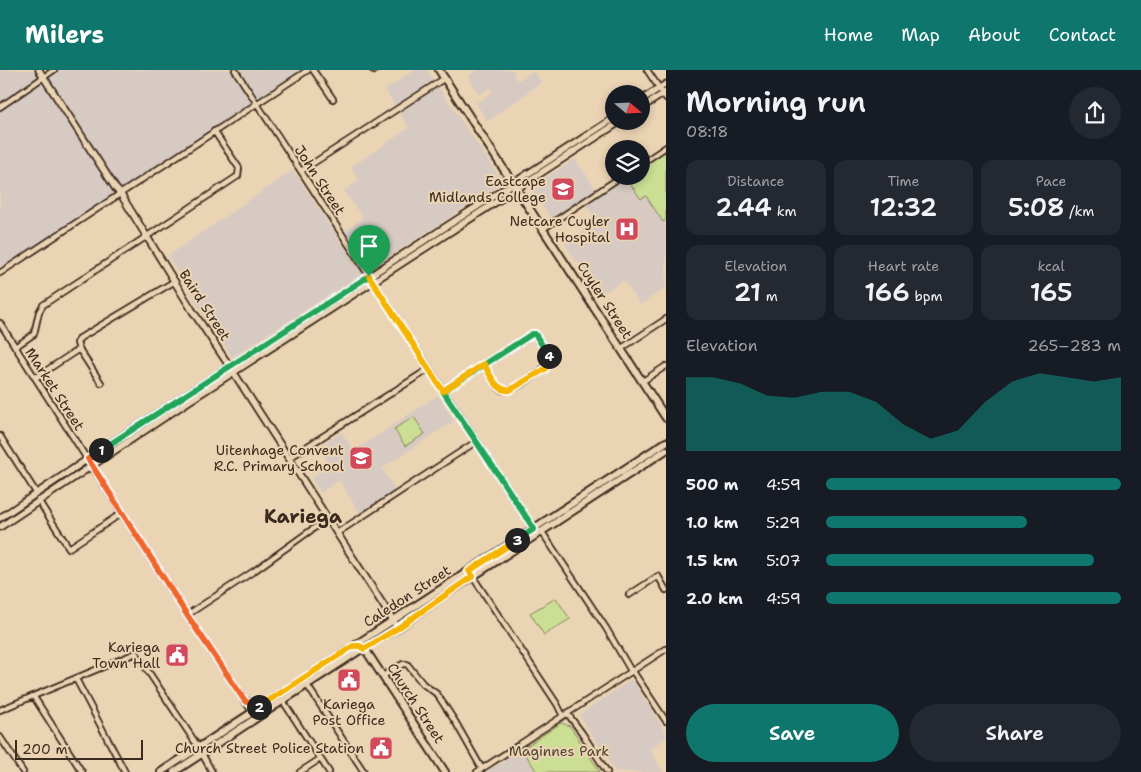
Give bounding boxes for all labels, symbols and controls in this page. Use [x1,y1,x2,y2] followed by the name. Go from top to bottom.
[25,19,104,51] text: Milers
[824,23,873,47] text: Home
[901,23,940,47] text: Map
[968,23,1021,47] text: About
[1049,23,1116,47] text: Contact
[686,83,866,121] text: Morning run
[605,85,650,130] north arrow
[605,85,650,185] map controls
[1069,87,1121,139] button: share
[686,121,728,142] text: 08:18
[605,140,650,185] button: layers
[291,142,349,218] street label: John Street
[429,172,546,206] place label: Eastcape Midlands College
[727,172,785,190] text: Distance
[887,172,920,190] text: Time
[1036,172,1067,190] text: Pace
[550,176,576,202] school or university icon: Eastcape Midlands College
[715,190,772,224] text: 2.44
[870,190,937,224] text: 12:32
[1008,190,1065,224] text: 5:08
[772,202,796,220] text: km
[1065,202,1094,220] text: /km
[510,212,611,246] place label: Netcare Cuyler Hospital
[614,216,640,242] hospital icon: Netcare Cuyler Hospital
[348,225,390,276] pin
[355,232,383,260] icon: arrive
[724,257,787,275] text: Elevation
[868,257,939,275] text: Heart rate
[1038,257,1065,275] text: kcal
[573,258,637,342] street label: Cuyler Street
[175,266,235,344] street label: Baird Street
[734,275,761,309] text: 21
[864,275,910,309] text: 166
[1030,275,1073,309] text: 165
[761,287,778,305] text: m
[910,287,943,305] text: bpm
[686,335,758,356] text: Elevation
[1028,335,1121,356] text: 265–283 m
[21,344,89,434] street label: Market Street
[536,344,562,368] pin: 4
[545,347,554,365] text: 4
[88,438,114,462] pin: 1
[98,441,105,459] text: 1
[214,441,345,475] place label: Uitenhage Convent R.C. Primary School
[348,445,374,471] school or university icon: Uitenhage Convent R.C. Primary School
[686,474,738,495] text: 500 m
[766,474,801,495] text: 4:59
[264,504,342,529] district label: Kariega
[686,512,738,533] text: 1.0 km
[766,512,800,533] text: 5:29
[504,528,530,552] pin: 3
[513,531,522,549] text: 3
[686,550,738,571] text: 1.5 km
[766,550,801,571] text: 5:07
[360,561,454,631] street label: Caledon Street
[686,588,743,609] text: 2.0 km
[766,588,801,609] text: 4:59
[92,638,161,672] place label: Kariega Town Hall
[164,642,190,668] public building icon: Kariega Town Hall
[383,659,449,747] street label: Church Street
[336,667,362,693] public building icon: Kariega Post Office
[246,694,272,720] pin: 2
[313,695,386,729] place label: Kariega Post Office
[255,698,264,716] text: 2
[686,704,899,762] button: Save
[909,704,1121,762] button: Share
[368,735,394,761] public building icon: Church Street Police Station
[15,737,142,760] scale bar
[175,739,364,757] place label: Church Street Police Station
[22,740,68,758] text: 200 m
[509,742,609,760] park label: Maginnes Park

